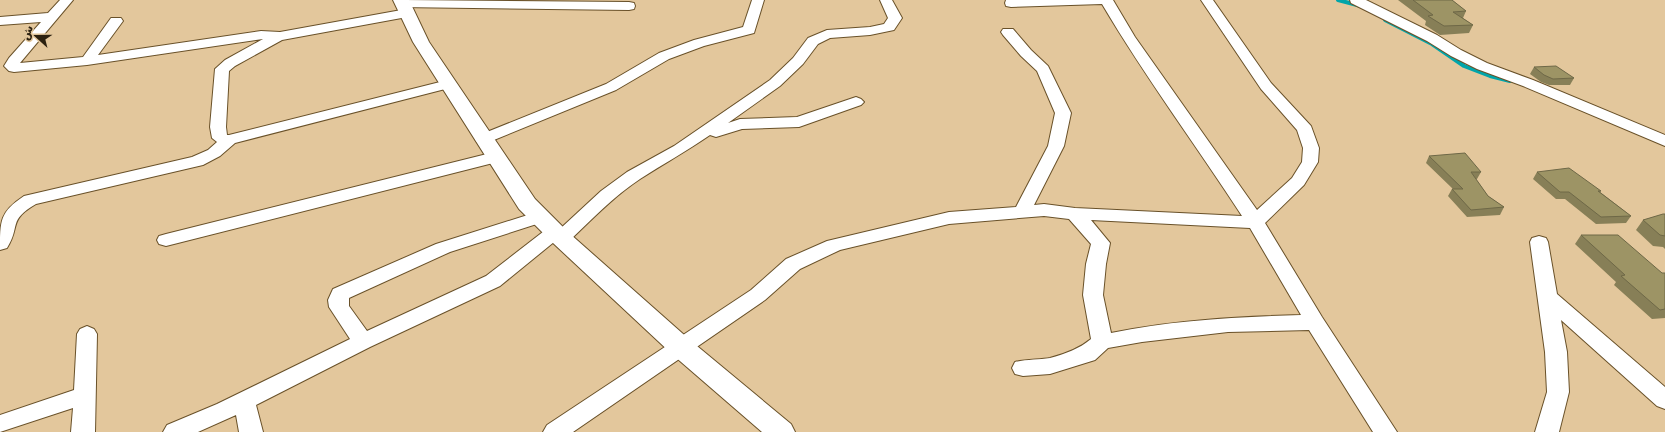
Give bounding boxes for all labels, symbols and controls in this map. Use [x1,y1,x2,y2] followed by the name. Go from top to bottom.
[16,16,56,56] north arrow
[18,23,36,42] text: ش

